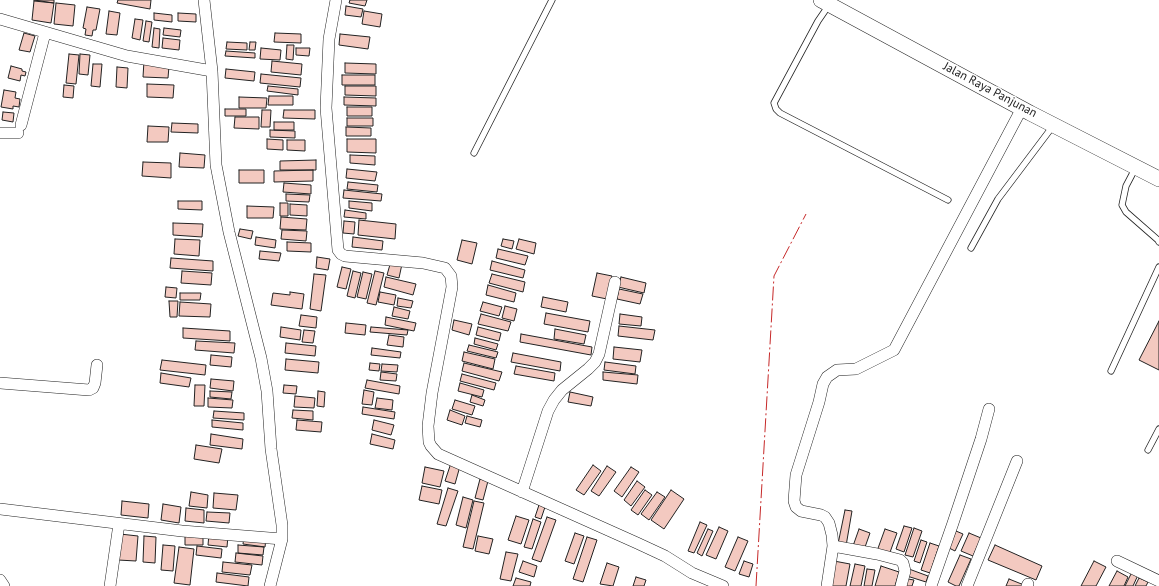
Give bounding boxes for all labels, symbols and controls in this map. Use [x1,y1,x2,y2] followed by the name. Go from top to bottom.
[941,59,1039,121] street label: Jalan Raya Panjunan

